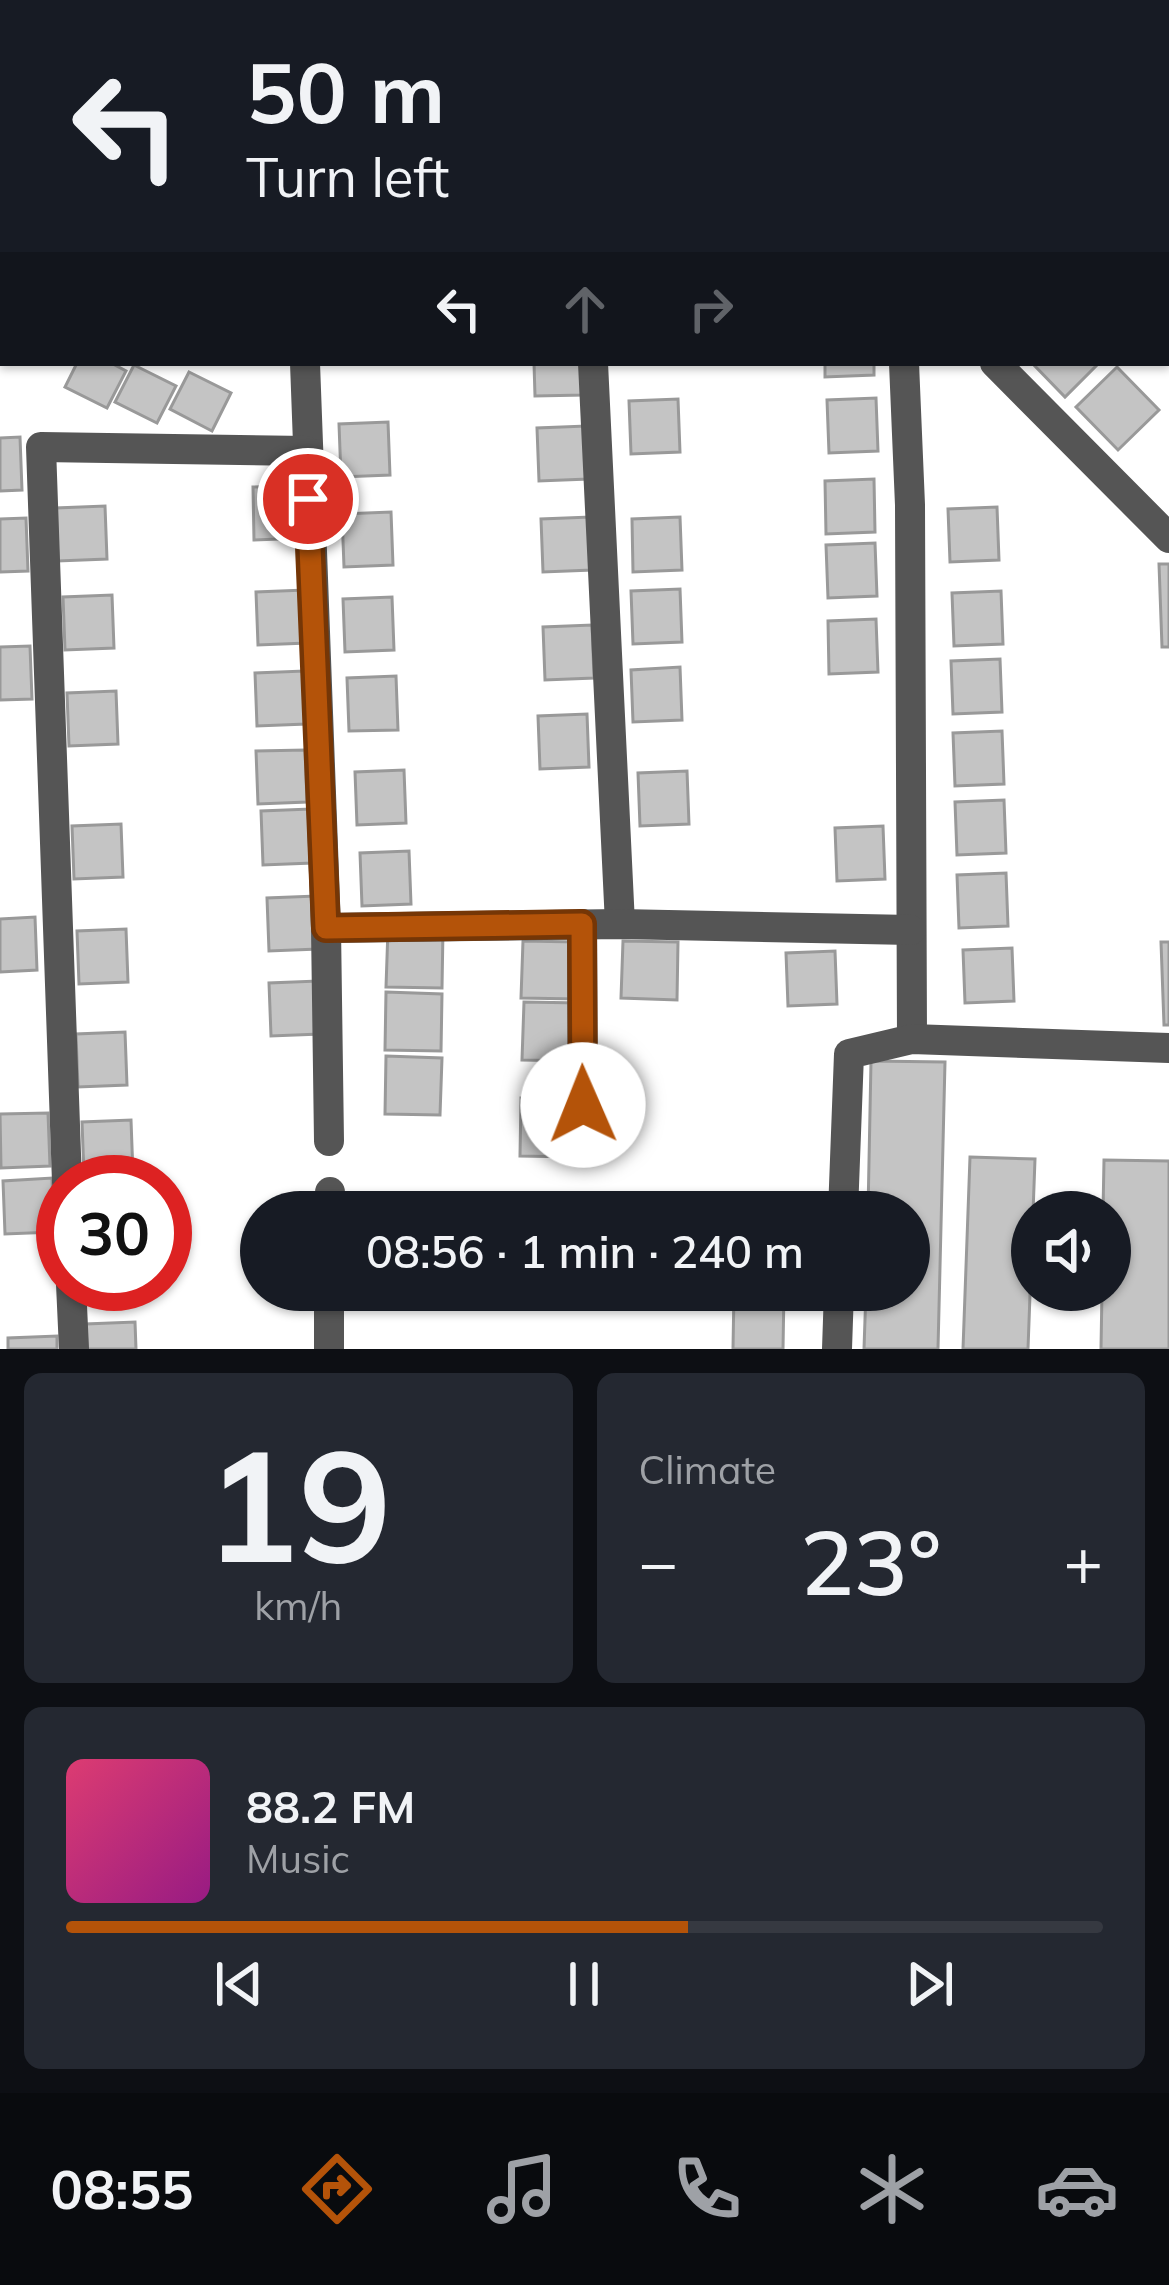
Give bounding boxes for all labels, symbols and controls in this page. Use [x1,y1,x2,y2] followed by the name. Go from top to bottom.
[246,39,445,144] text: 50 m
[48,48,204,204] icon: left
[246,143,449,211] text: Turn left
[426,276,492,342] icon: left
[552,276,618,342] icon: ahead
[678,276,744,342] icon: right
[257,448,359,550] pin
[275,466,341,532] icon: arrive
[520,1042,646,1168] position arrow
[36,1155,192,1311] speed limit sign: 30
[1011,1191,1131,1311] map controls
[1011,1191,1131,1311] button: sound
[366,1223,804,1279] text: 08:56 · 1 min · 240 m
[205,1405,392,1601] text: 19
[639,1445,776,1494] text: Climate
[800,1505,942,1618] text: 23°
[639,1520,678,1603] text: −
[1063,1520,1103,1603] text: +
[254,1581,342,1630] text: km/h
[246,1778,415,1834] text: 88.2 FM
[246,1834,350,1883] text: Music
[206,1951,272,2017] icon: previous
[551,1951,617,2017] icon: pause
[897,1951,963,2017] icon: next
[295,2147,379,2231] icon: directions
[480,2147,564,2231] icon: music
[665,2147,749,2231] icon: phone
[850,2147,934,2231] icon: climate
[1035,2147,1119,2231] icon: car
[51,2155,194,2223] text: 08:55

